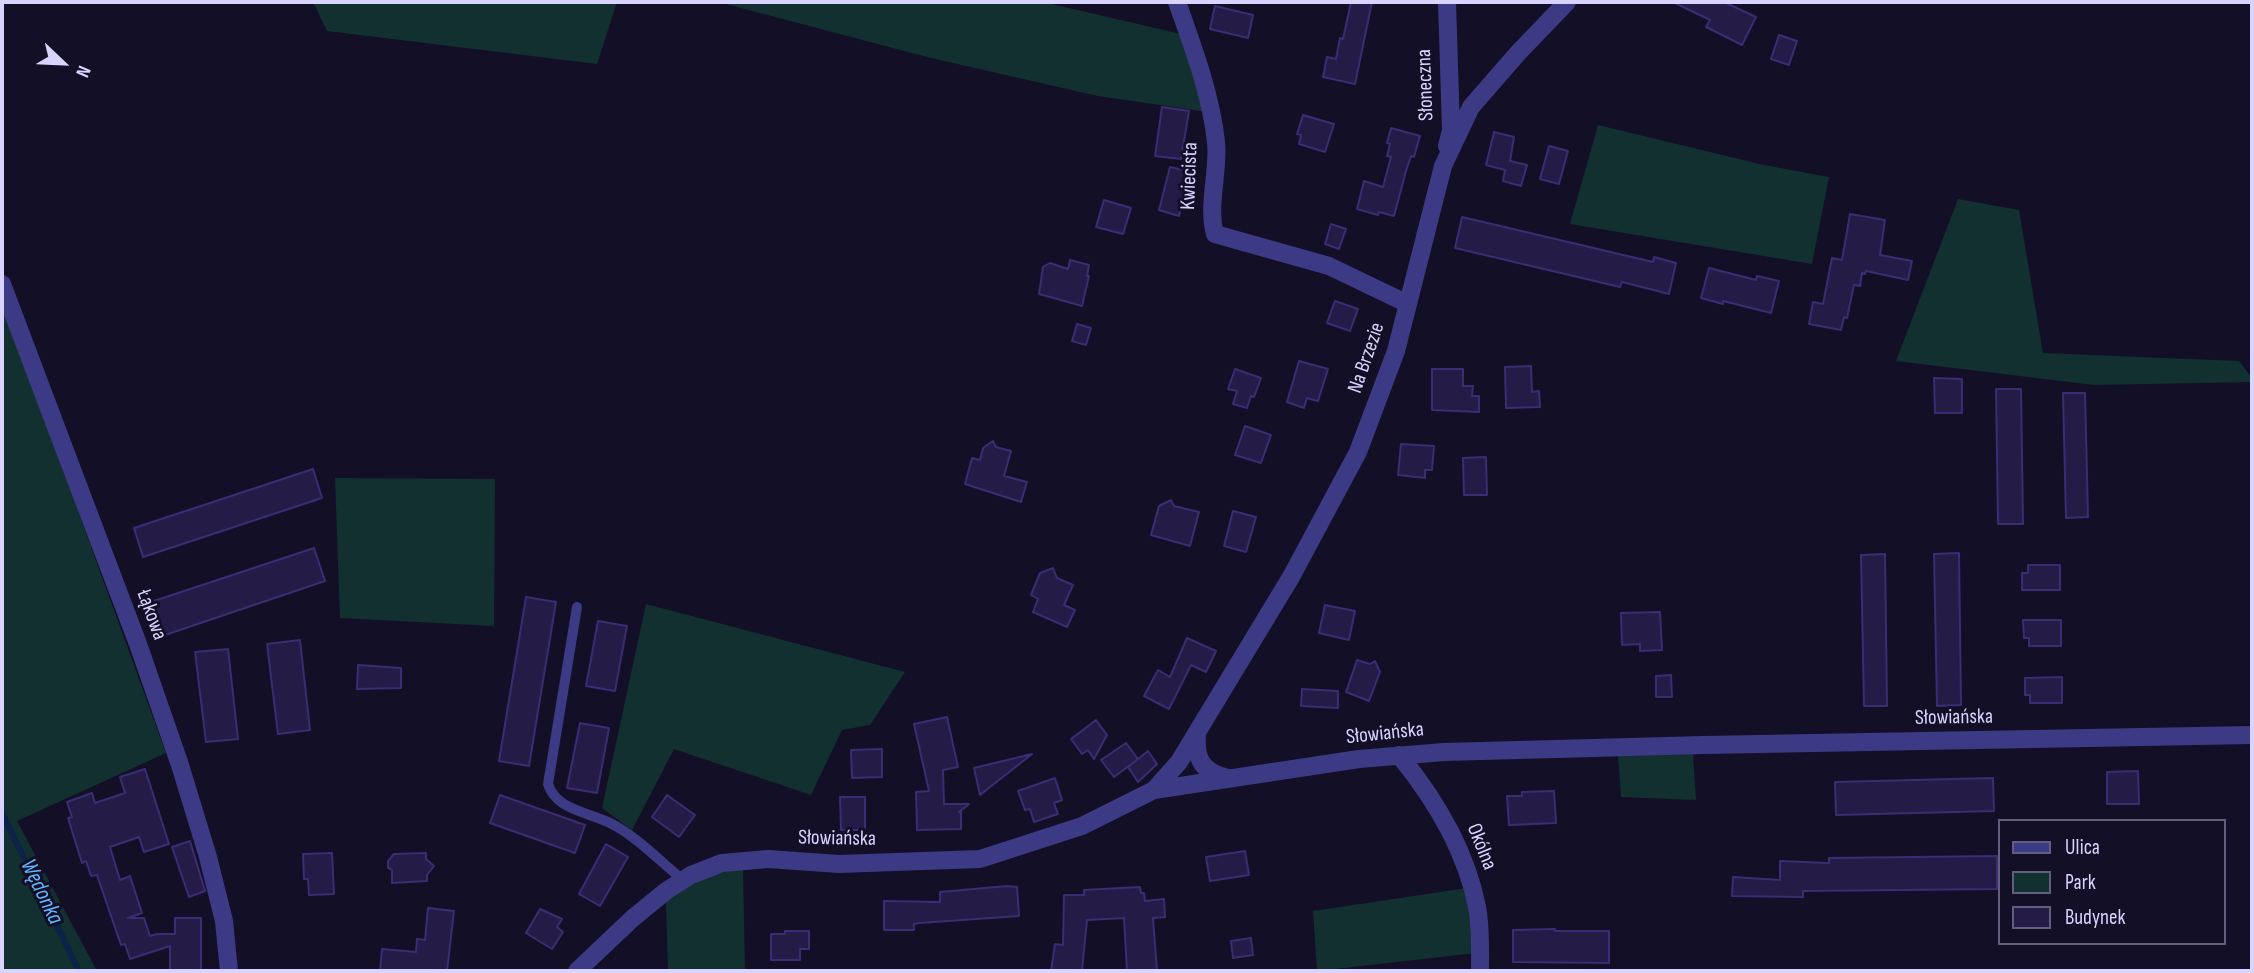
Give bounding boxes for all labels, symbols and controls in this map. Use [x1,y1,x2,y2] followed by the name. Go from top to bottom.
[28,28,98,98] north arrow
[1412,49,1440,121] street label: Słoneczna
[70,62,95,81] text: N
[1176,142,1204,210] street label: Kwiecista
[1343,319,1391,397] street label: Na Brzezie
[130,586,172,644] street label: Łąkowa
[1915,705,1993,731] street label: Słowiańska
[1345,717,1425,751] street label: Słowiańska
[1998,819,2226,945] legend
[1460,820,1502,874] street label: Okólna
[798,826,876,852] street label: Słowiańska
[2065,835,2100,860] text: Ulica
[13,855,69,929] water label: Wędonka
[2065,870,2096,895] text: Park
[2065,905,2125,930] text: Budynek

